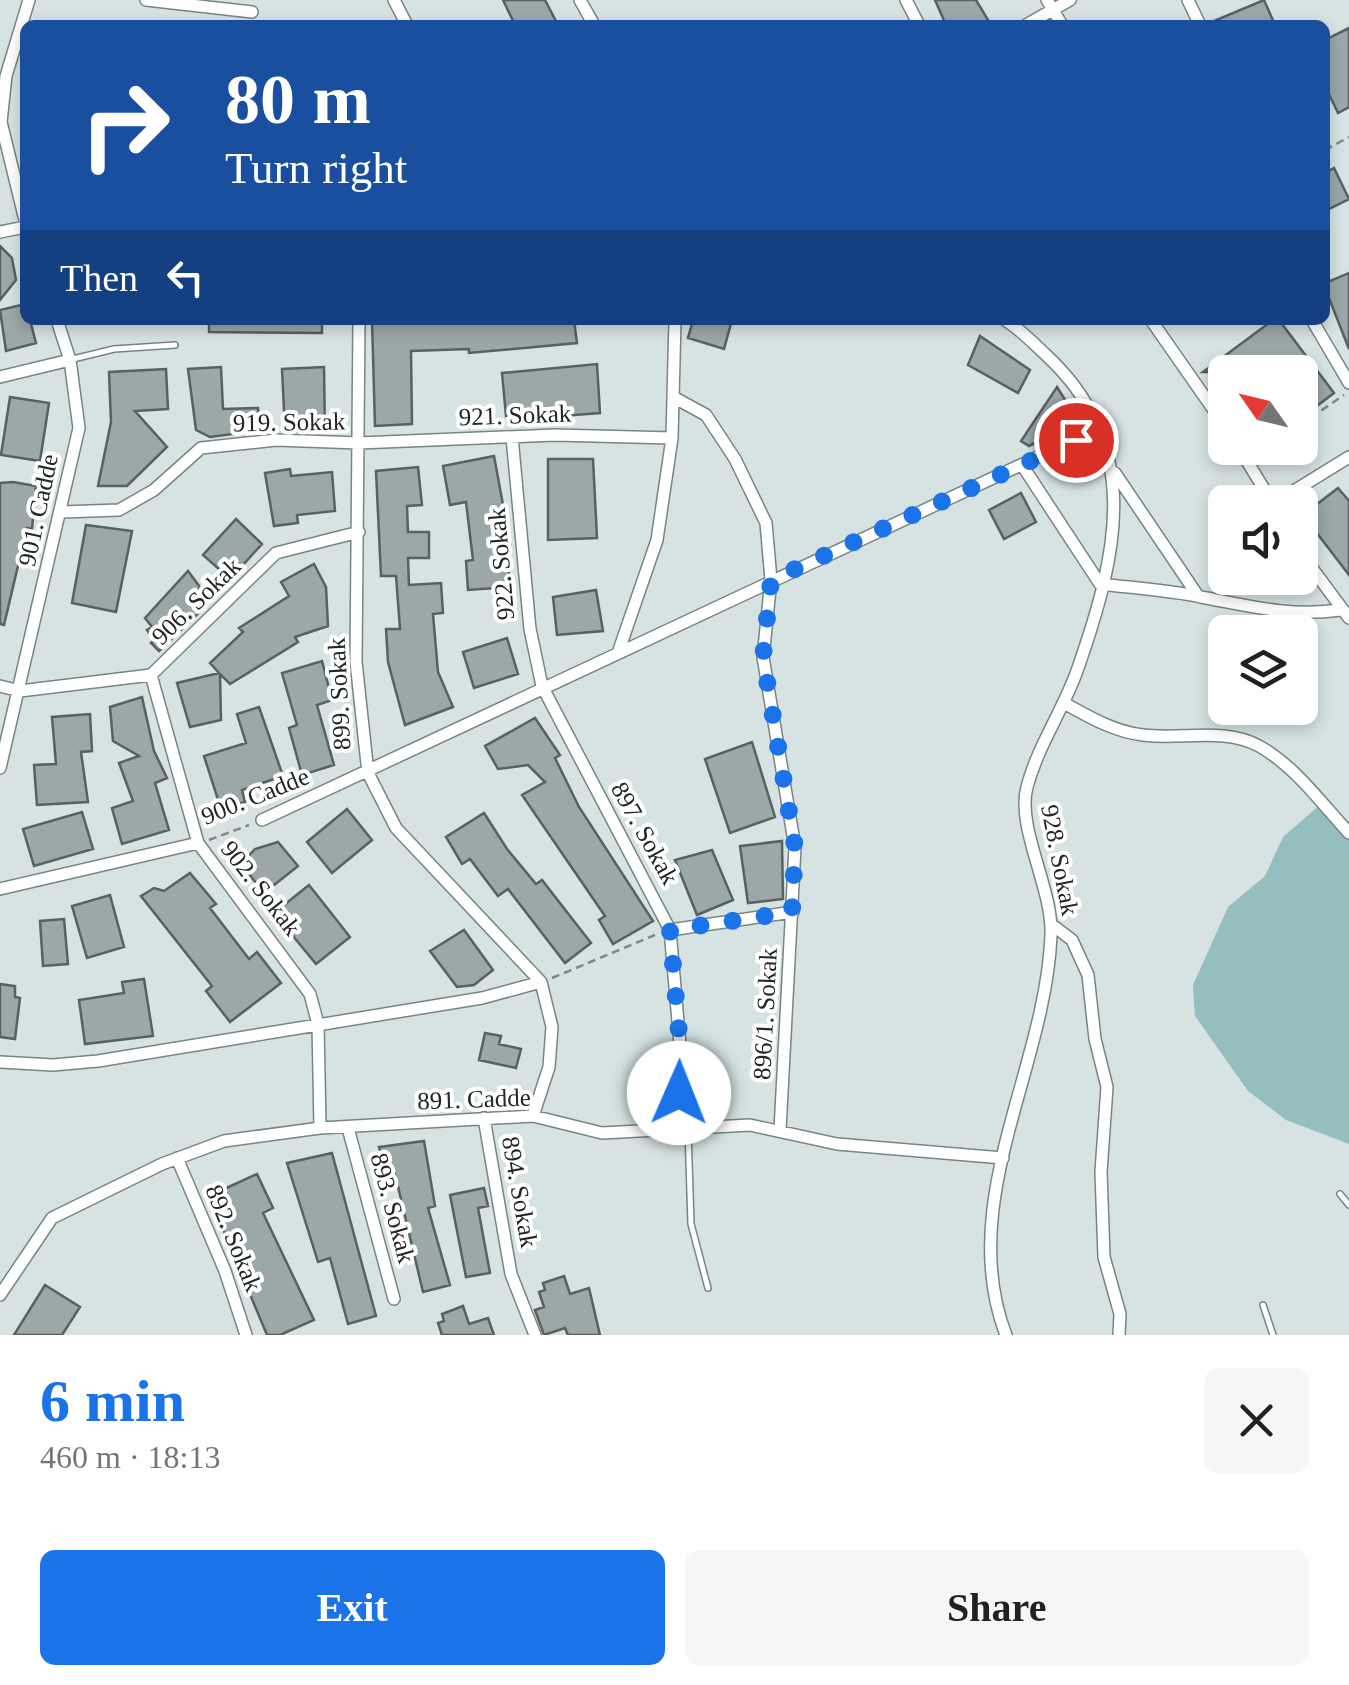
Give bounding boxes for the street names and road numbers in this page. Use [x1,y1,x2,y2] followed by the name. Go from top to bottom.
[458,400,572,430] street label: 921. Sokak
[233,408,346,436] street label: 919. Sokak
[13,451,63,569] street label: 901. Cadde
[483,506,519,621] street label: 922. Sokak
[146,552,246,650] street label: 906. Sokak
[323,637,355,751] street label: 899. Sokak
[197,762,313,830] street label: 900. Cadde
[606,777,684,889] street label: 897. Sokak
[1036,802,1084,918] street label: 928. Sokak
[216,835,307,941] street label: 902. Sokak
[748,947,782,1081] street label: 896/1. Sokak
[417,1084,531,1114] street label: 891. Cadde
[497,1134,543,1250] street label: 894. Sokak
[365,1150,421,1266] street label: 893. Sokak
[200,1181,268,1296] street label: 892. Sokak

